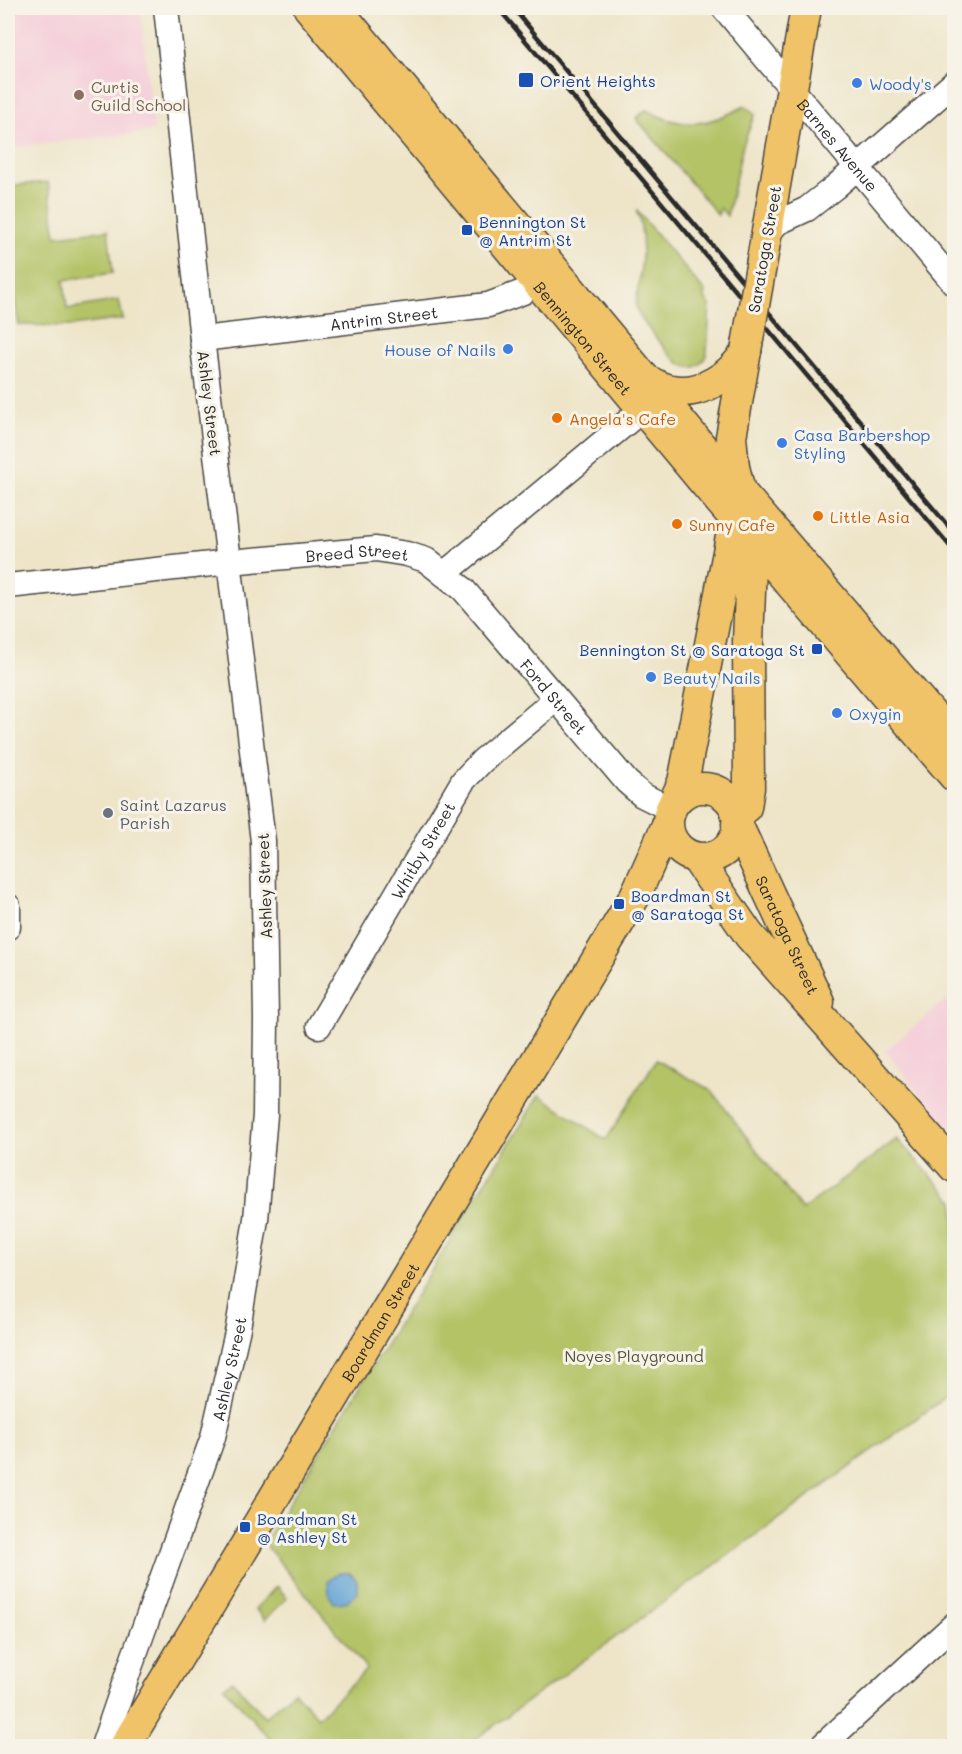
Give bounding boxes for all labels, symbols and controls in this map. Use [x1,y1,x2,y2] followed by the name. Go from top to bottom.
[540,70,656,91] place label: Orient Heights
[517,71,535,89] marker: Orient Heights
[869,73,932,94] place label: Woody's
[91,76,186,115] place label: Curtis Guild School
[850,76,864,90] marker: Woody's
[72,88,86,102] marker: Curtis Guild School
[793,94,883,195] street label: Barnes Avenue
[742,184,786,314] street label: Saratoga Street
[479,211,586,250] place label: Bennington St @ Antrim St
[460,223,474,237] marker: Bennington St @ Antrim St
[530,276,637,399] street label: Bennington Street
[328,301,439,334] street label: Antrim Street
[384,339,496,360] place label: House of Nails
[501,342,515,356] marker: House of Nails
[193,349,227,457] street label: Ashley Street
[569,408,676,429] place label: Angela's Cafe
[550,411,564,425] marker: Angela's Cafe
[794,424,931,463] place label: Casa Barbershop Styling
[775,436,789,450] marker: Casa Barbershop Styling
[830,506,910,527] place label: Little Asia
[811,509,825,523] marker: Little Asia
[689,514,775,535] place label: Sunny Cafe
[670,517,684,531] marker: Sunny Cafe
[304,538,410,566] street label: Breed Street
[579,639,805,660] place label: Bennington St @ Saratoga St
[810,642,824,656] marker: Bennington St @ Saratoga St
[516,654,592,738] street label: Ford Street
[663,667,761,688] place label: Beauty Nails
[644,670,658,684] marker: Beauty Nails
[849,703,901,724] place label: Oxygin
[830,706,844,720] marker: Oxygin
[120,794,227,833] place label: Saint Lazarus Parish
[386,798,459,903] street label: Whitby Street
[101,806,115,820] marker: Saint Lazarus Parish
[252,833,276,939] street label: Ashley Street
[752,872,825,998] street label: Saratoga Street
[631,885,744,924] place label: Boardman St @ Saratoga St
[612,897,626,911] marker: Boardman St @ Saratoga St
[336,1258,423,1385] street label: Boardman Street
[207,1315,250,1423] street label: Ashley Street
[564,1345,704,1366] park label: Noyes Playground
[257,1508,357,1547] place label: Boardman St @ Ashley St
[238,1520,252,1534] marker: Boardman St @ Ashley St

